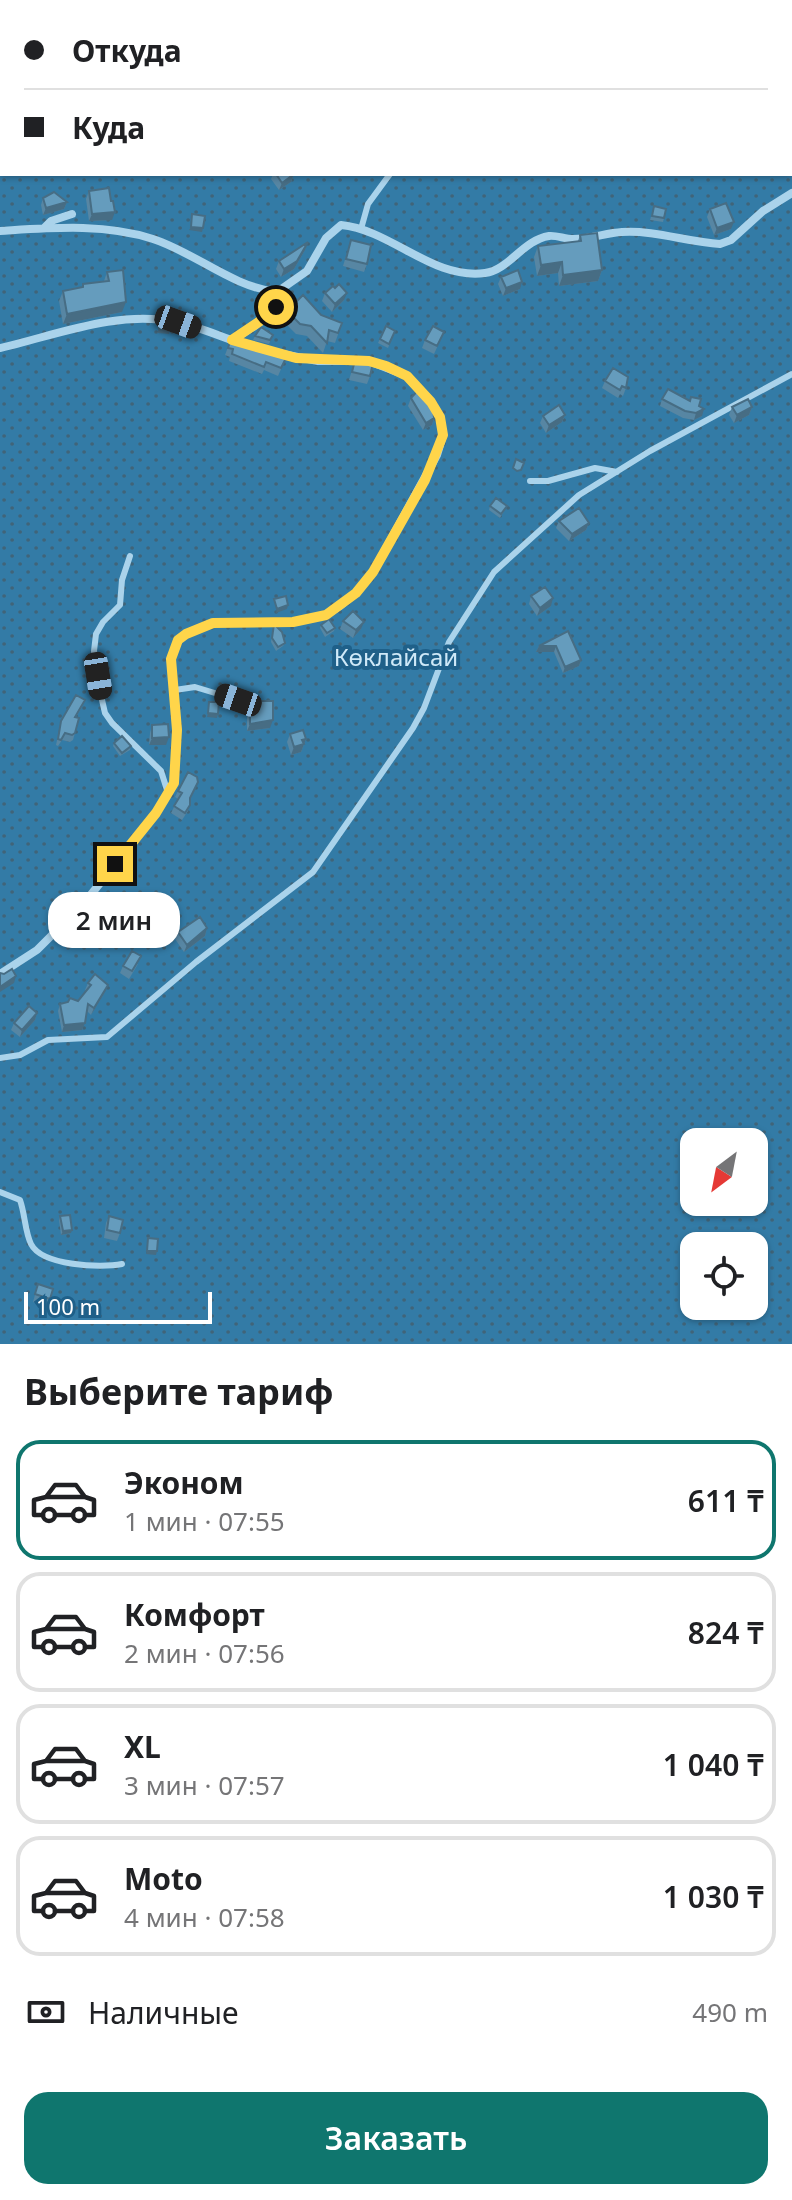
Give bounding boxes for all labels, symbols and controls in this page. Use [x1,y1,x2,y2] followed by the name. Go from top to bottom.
[72,30,182,71] text: Откуда
[72,107,145,148] text: Куда
[258,289,294,325] route start
[151,303,205,341] car
[334,640,458,673] park label: Көклайсай
[82,650,114,702] car
[211,681,265,719] car
[97,846,133,882] route end
[49,892,181,948] callout: 2 мин
[76,902,152,938] text: 2 мин
[680,1128,768,1216] north arrow
[680,1128,768,1320] map controls
[680,1232,768,1320] button: locate
[24,1288,212,1324] scale bar
[36,1291,100,1321] text: 100 m
[24,1367,333,1416] text: Выберите тариф
[124,1462,244,1503] text: Эконом
[28,1464,100,1536] icon: car
[688,1480,764,1521] text: 611 ₸
[124,1503,285,1539] text: 1 мин · 07:55
[124,1594,265,1635] text: Комфорт
[28,1596,100,1668] icon: car
[688,1612,764,1653] text: 824 ₸
[124,1635,285,1671] text: 2 мин · 07:56
[124,1726,161,1767] text: XL
[28,1728,100,1800] icon: car
[663,1744,764,1785] text: 1 040 ₸
[124,1767,285,1803] text: 3 мин · 07:57
[124,1858,203,1899] text: Moto
[28,1860,100,1932] icon: car
[663,1876,764,1917] text: 1 030 ₸
[124,1899,285,1935] text: 4 мин · 07:58
[24,1990,68,2034] icon: cash
[88,1992,239,2033] text: Наличные
[692,1994,768,2030] text: 490 m
[24,2092,768,2184] button: Заказать

